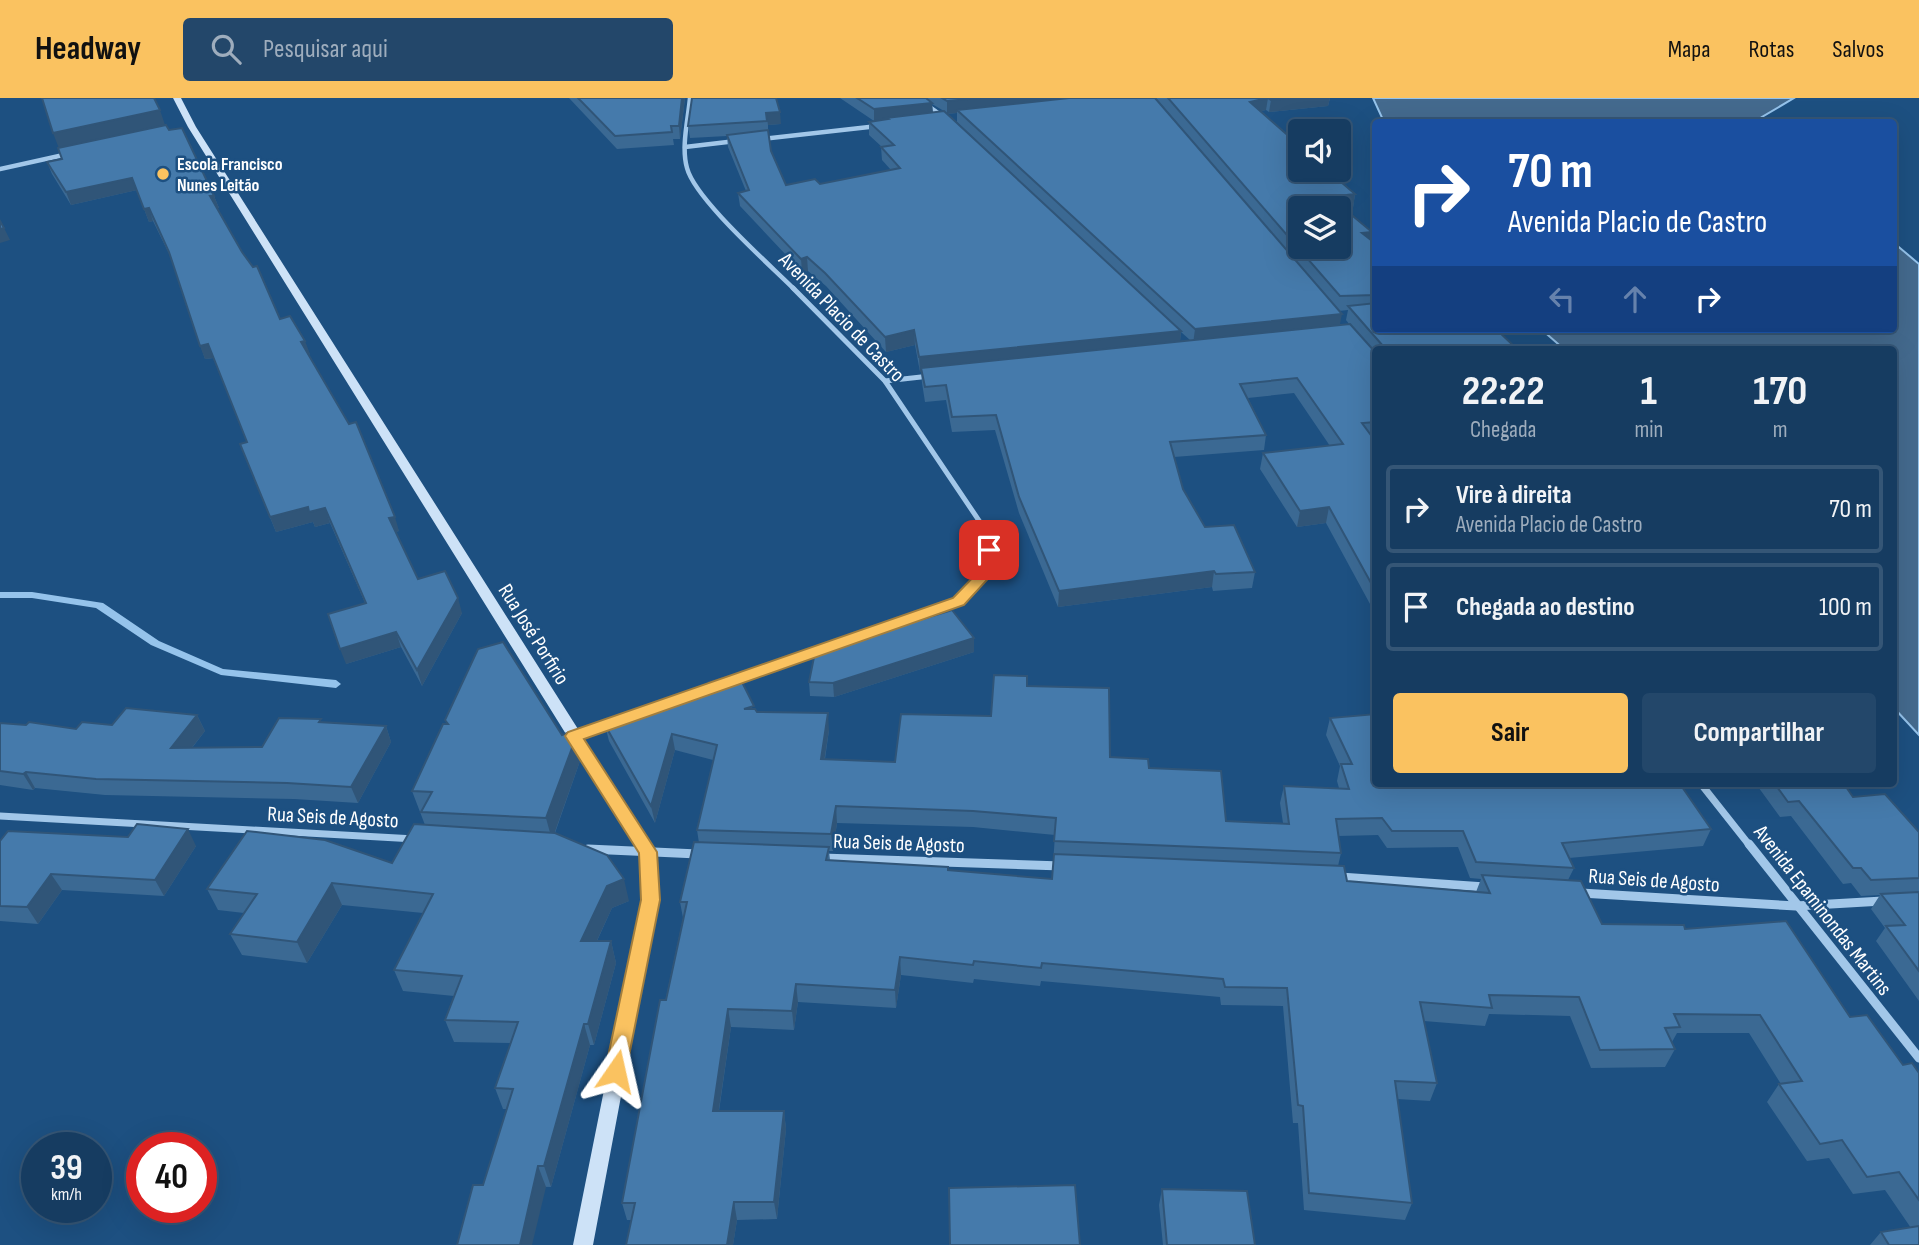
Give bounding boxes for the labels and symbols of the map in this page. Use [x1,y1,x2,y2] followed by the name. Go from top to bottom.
[177,154,283,196] place label: Escola Francisco Nunes Leitão
[155,166,171,182] marker: Escola Francisco Nunes Leitão
[773,247,910,387] street label: Avenida Placio de Castro
[959,520,1019,580] pin
[493,579,574,689] street label: Rua José Porfirio
[267,802,399,833] street label: Rua Seis de Agosto
[1748,819,1897,1000] street label: Avenida Epaminondas Martins
[833,829,965,858] street label: Rua Seis de Agosto
[1588,863,1720,898] street label: Rua Seis de Agosto
[579,1034,653,1108] position arrow
[126,1132,217,1223] speed limit sign: 40

